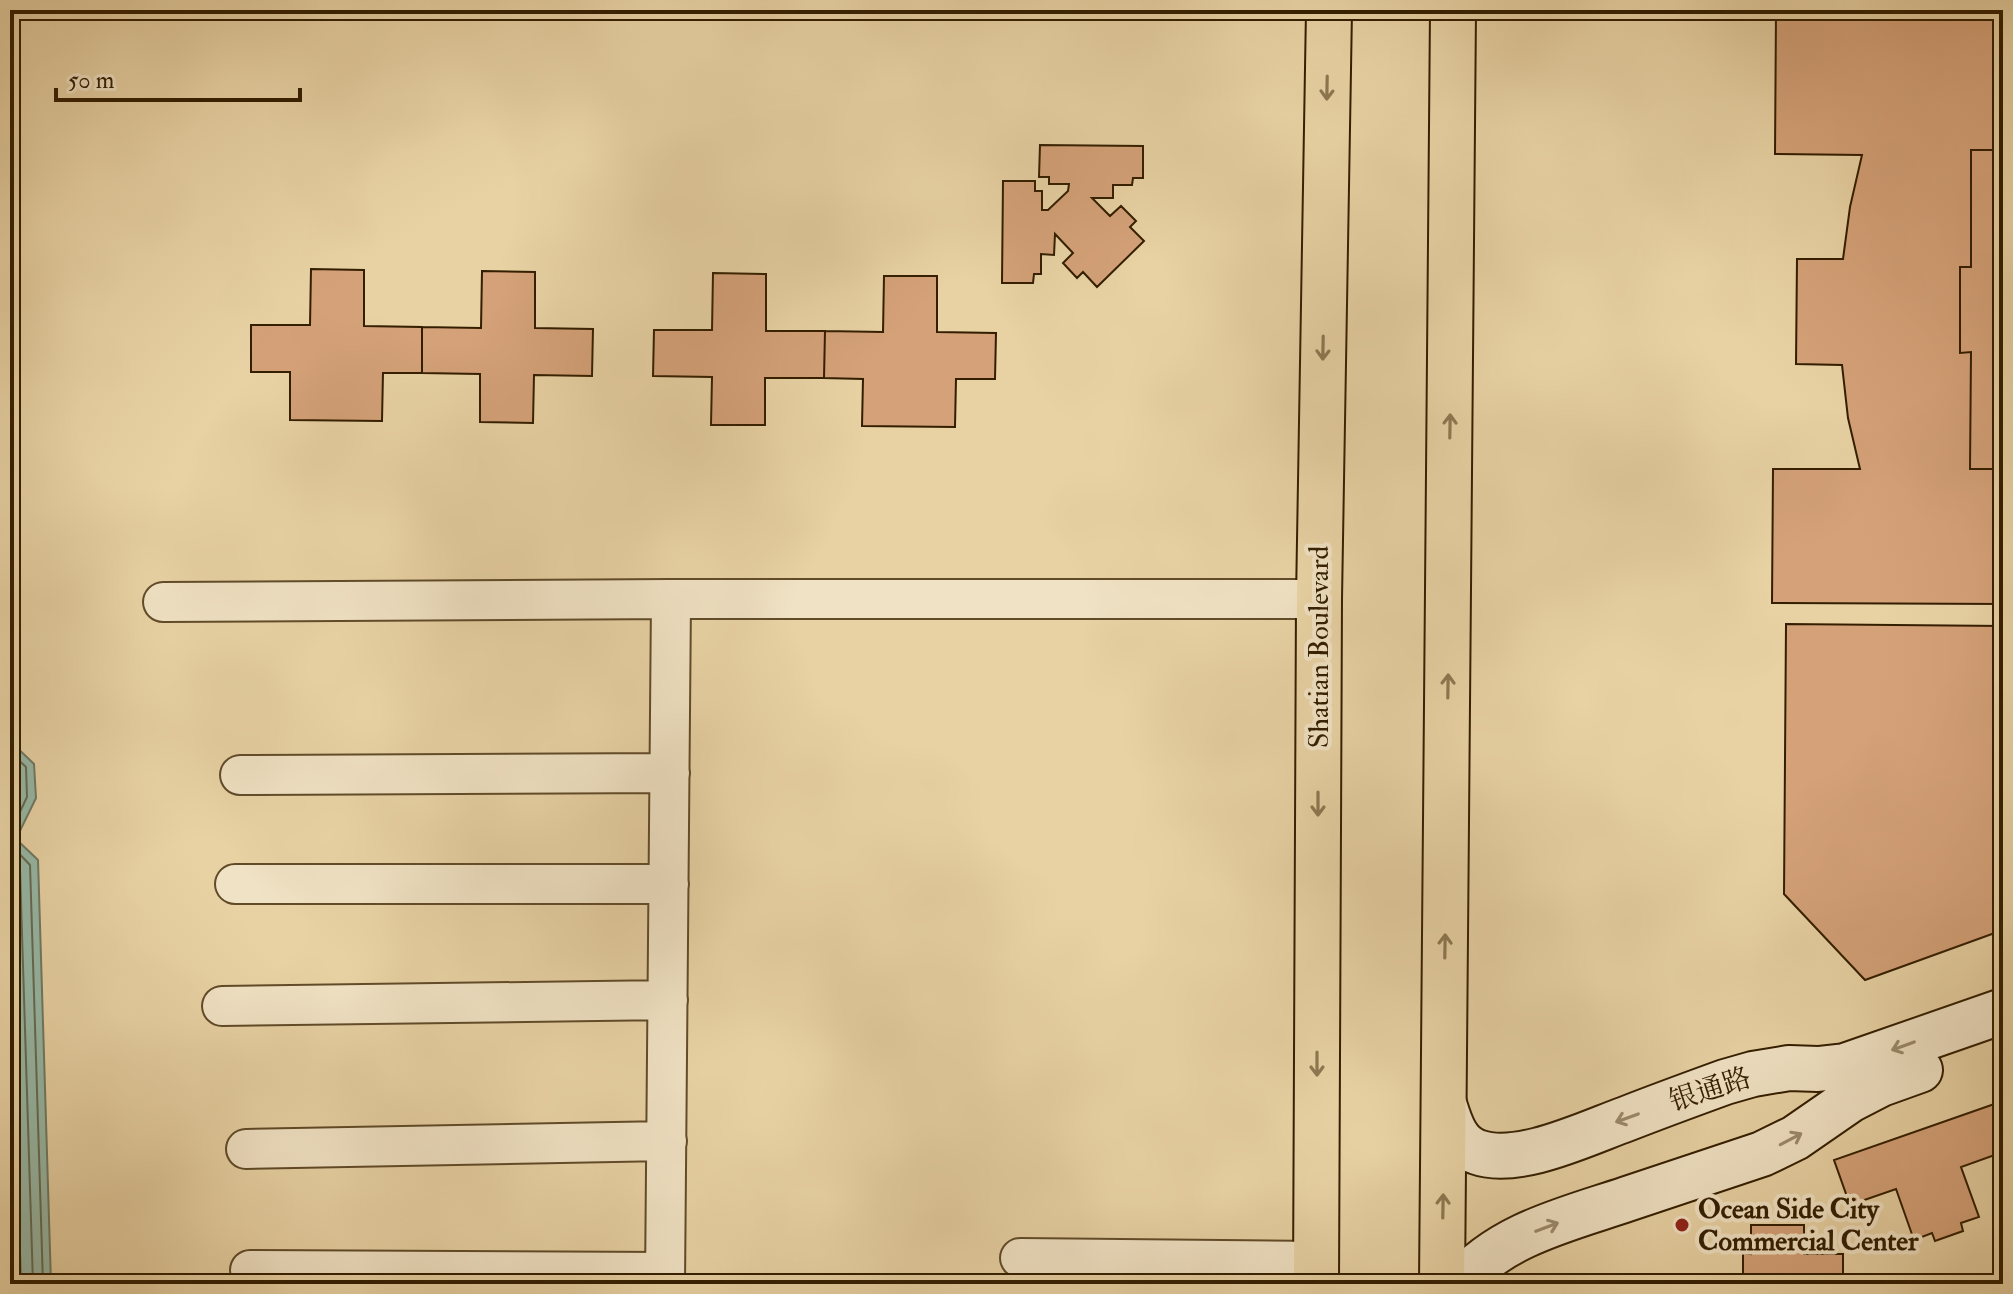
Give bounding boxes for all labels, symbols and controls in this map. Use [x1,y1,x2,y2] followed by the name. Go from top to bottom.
[56,52,300,102] scale bar
[68,65,115,96] text: 50 m
[1319,74,1335,101] one-way arrow
[1315,334,1331,361] one-way arrow
[1442,413,1458,440] one-way arrow
[1302,545,1337,748] street label: Shatian Boulevard
[1440,673,1456,700] one-way arrow
[1310,790,1326,817] one-way arrow
[1437,933,1453,960] one-way arrow
[1891,1040,1916,1055] one-way arrow
[1309,1050,1325,1077] one-way arrow
[1665,1060,1755,1120] street label: 银通路
[1615,1112,1640,1127] one-way arrow
[1779,1131,1802,1147] one-way arrow
[1698,1192,1919,1259] place label: Ocean Side City Commercial Center
[1435,1193,1450,1220] one-way arrow
[1673,1216,1691,1234] marker: Ocean Side City Commercial Center
[1534,1219,1558,1233] one-way arrow

